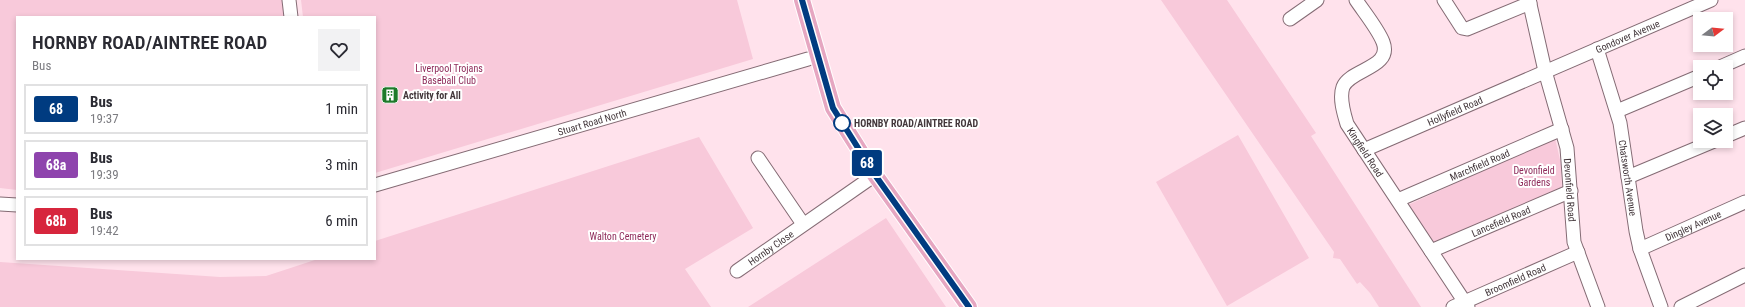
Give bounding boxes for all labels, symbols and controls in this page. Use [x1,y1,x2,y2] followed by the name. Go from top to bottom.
[1693,12,1733,52] north arrow
[1693,12,1733,148] map controls
[1594,17,1661,55] street label: Gondover Avenue
[318,29,360,71] button: heart
[32,31,267,54] text: HORNBY ROAD/AINTREE ROAD
[32,58,51,73] text: Bus
[1693,60,1733,100] button: locate
[415,63,483,86] park label: Liverpool Trojans Baseball Club
[380,85,400,105] building icon: Activity for All
[403,90,461,101] place label: Activity for All
[90,93,113,111] text: Bus
[1425,94,1484,128] street label: Hollyfield Road
[325,100,358,118] text: 1 min
[49,101,63,117] text: 68
[556,107,628,137] street label: Stuart Road North
[1693,108,1733,148] button: layers
[90,111,119,126] text: 19:37
[833,114,851,132] marker: HORNBY ROAD/AINTREE ROAD
[854,118,978,129] place label: HORNBY ROAD/AINTREE ROAD
[1345,125,1386,179] street label: Kingfield Road
[1617,139,1639,217] street label: Chatsworth Avenue
[1448,147,1511,182] street label: Marchfield Road
[90,149,113,167] text: Bus
[849,150,885,176] line badge: 68
[860,155,874,171] text: 68
[325,156,358,174] text: 3 min
[46,157,66,173] text: 68a
[1562,158,1578,222] street label: Devonfield Road
[1513,165,1555,188] park label: Devonfield Gardens
[90,167,119,182] text: 19:39
[1470,204,1532,239] street label: Lancefield Road
[90,205,113,223] text: Bus
[1663,208,1723,243] street label: Dingley Avenue
[325,212,358,230] text: 6 min
[45,213,67,229] text: 68b
[90,223,119,238] text: 19:42
[746,228,796,267] street label: Hornby Close
[589,231,657,242] park label: Walton Cemetery
[1483,261,1547,298] street label: Broomfield Road

